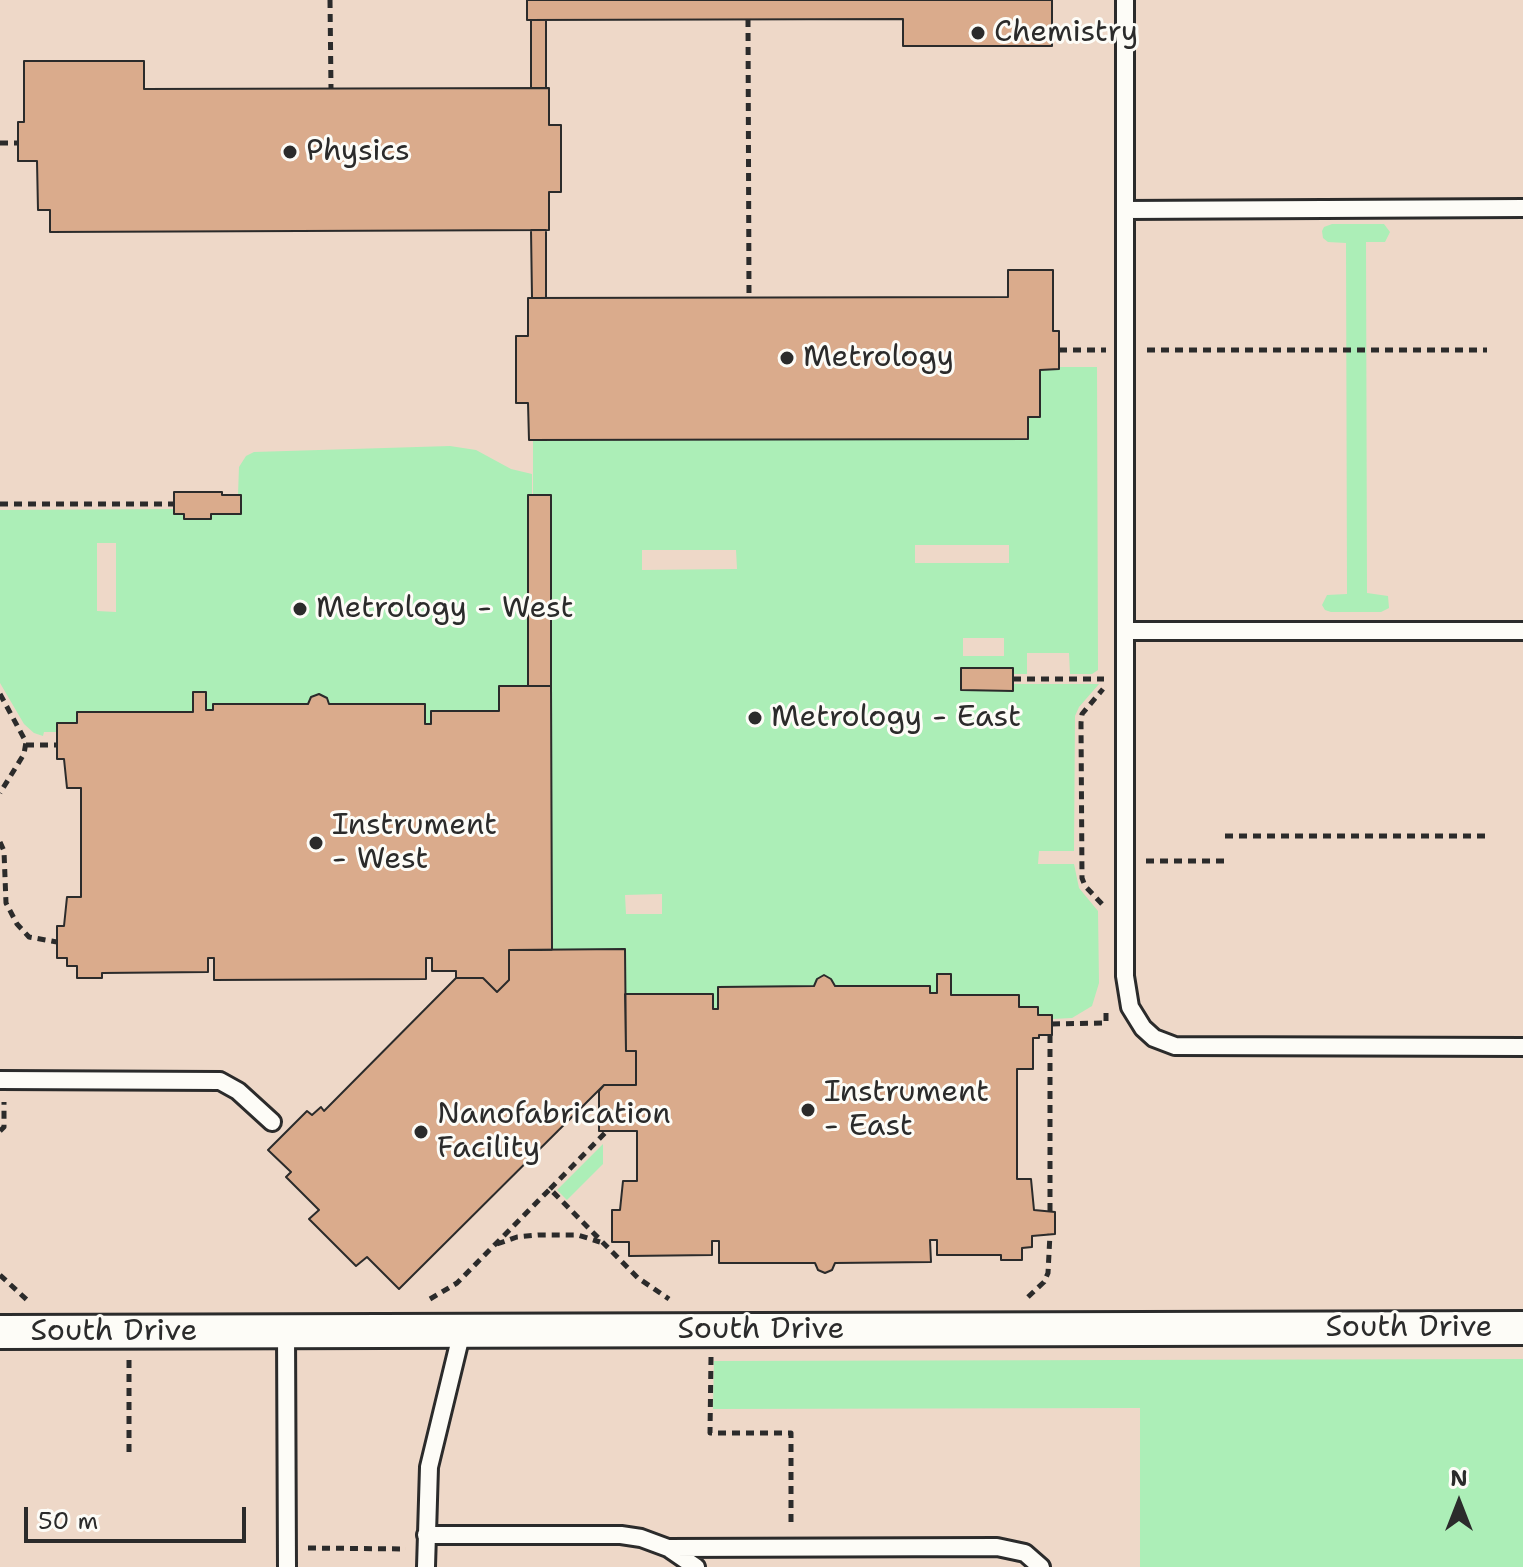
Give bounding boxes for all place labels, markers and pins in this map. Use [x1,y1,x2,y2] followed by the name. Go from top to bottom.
[994,15,1138,51] place label: Chemistry
[969,24,987,42] marker: Chemistry
[306,134,410,170] place label: Physics
[281,143,299,161] marker: Physics
[803,340,954,376] place label: Metrology
[778,349,796,367] marker: Metrology
[316,591,573,627] place label: Metrology - West
[291,600,309,618] marker: Metrology - West
[771,700,1021,736] place label: Metrology - East
[746,709,764,727] marker: Metrology - East
[332,808,497,878] place label: Instrument - West
[307,834,325,852] marker: Instrument - West
[824,1075,989,1146] place label: Instrument - East
[437,1097,671,1168] place label: Nanofabrication Facility
[799,1101,817,1119] marker: Instrument - East
[412,1123,430,1141] marker: Nanofabrication Facility

